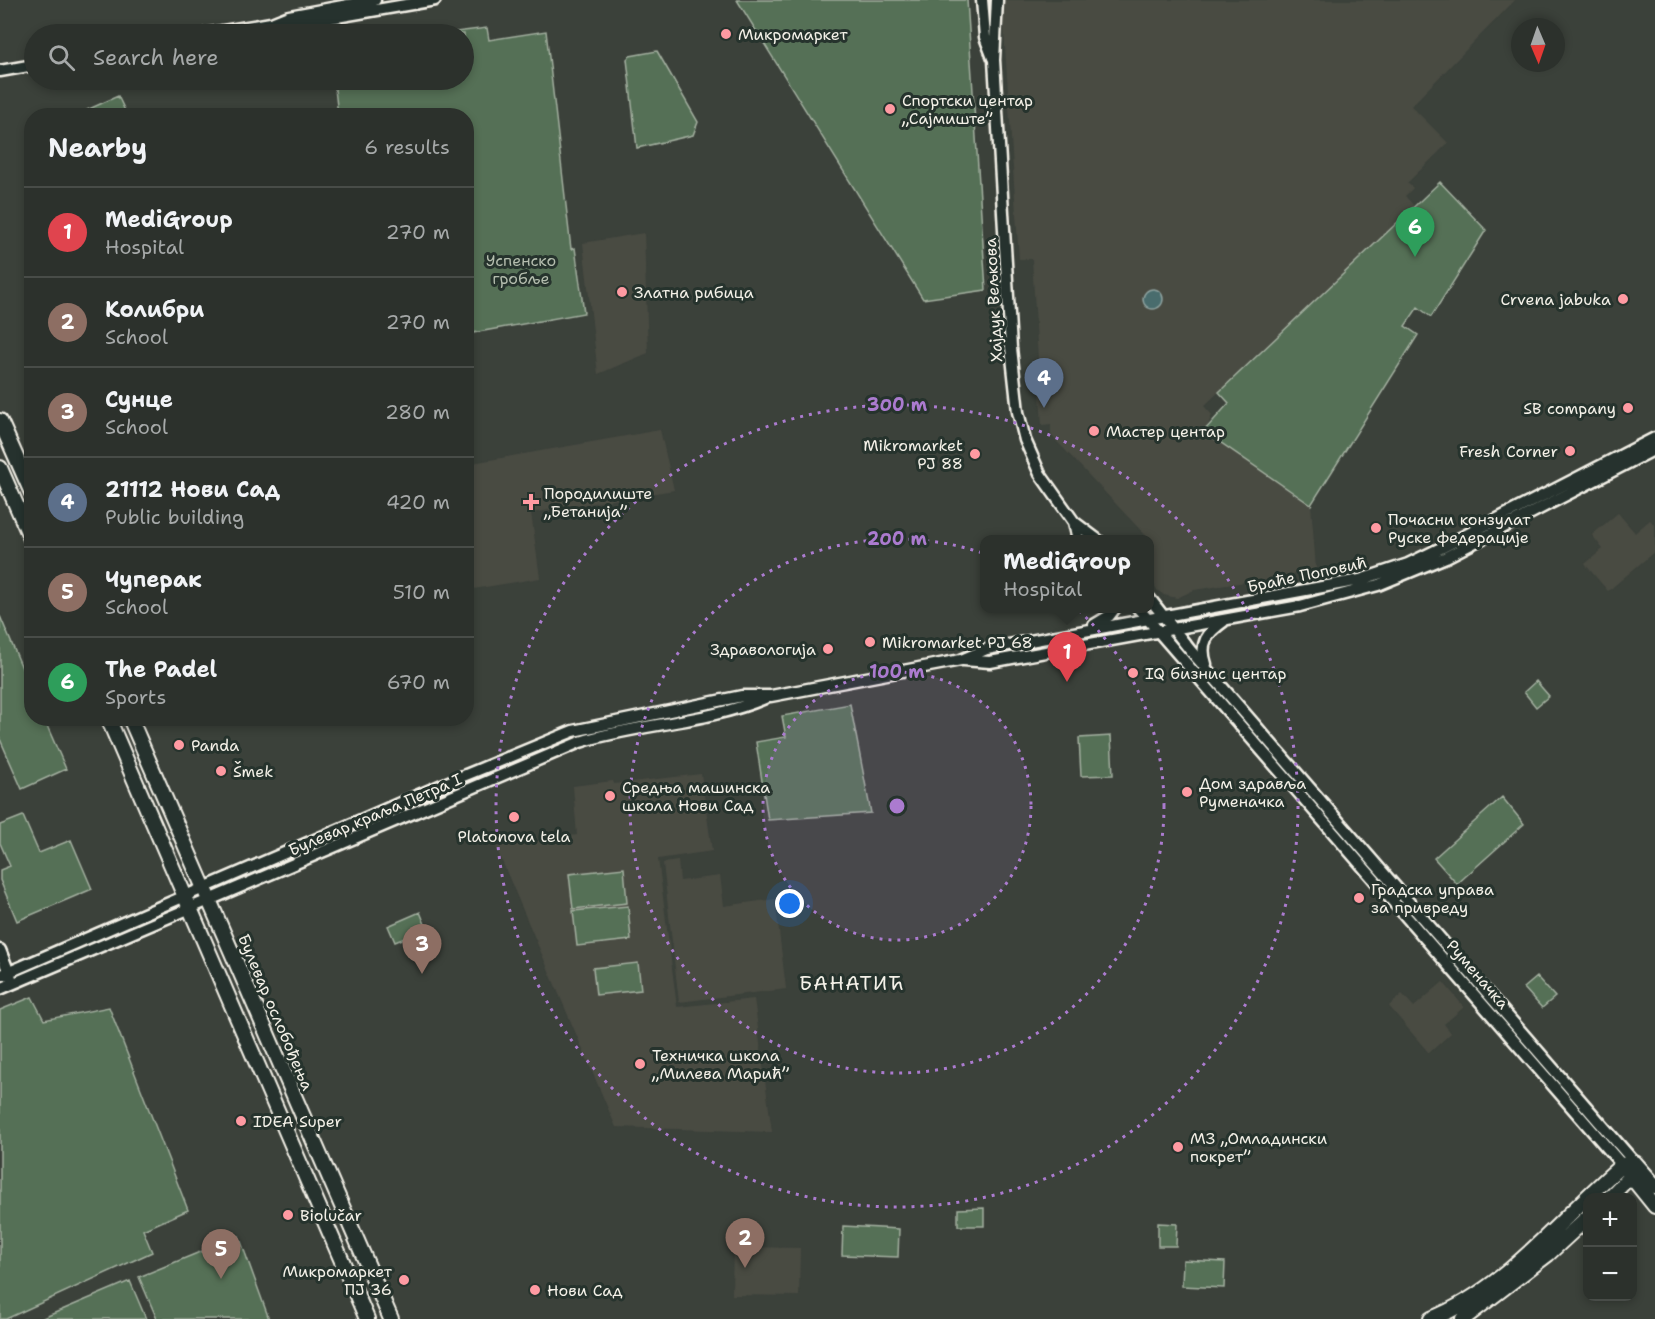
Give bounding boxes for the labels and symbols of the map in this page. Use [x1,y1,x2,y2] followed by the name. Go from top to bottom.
[1511,18,1565,72] north arrow
[738,24,848,45] place label: Микромаркет
[719,27,733,41] marker: Микромаркет
[901,90,1033,129] place label: Спортски центар „Сајмиште”
[883,102,897,116] marker: Спортски центар „Сајмиште”
[1396,208,1434,257] pin: 6
[980,237,1007,363] street label: Хајдук Вељкова
[486,250,556,289] park label: Успенско гробље
[634,282,754,303] place label: Златна рибица
[615,285,629,299] marker: Златна рибица
[1500,289,1611,310] place label: Crvena jabuka
[1616,292,1630,306] marker: Crvena jabuka
[1024,358,1064,408] pin: 4
[867,393,928,417] text: 300 m
[1523,398,1616,419] place label: SB company
[1621,401,1635,415] marker: SB company
[1106,421,1225,442] place label: Мастер центар
[1087,424,1101,438] marker: Мастер центар
[863,435,963,474] place label: Mikromarket PJ 88
[1459,441,1558,462] place label: Fresh Corner
[1563,444,1577,458] marker: Fresh Corner
[968,447,982,461] marker: Mikromarket PJ 88
[543,483,652,522] place label: Породилиште „Бетанија”
[522,493,540,511] marker: Породилиште „Бетанија”
[1388,509,1531,548] place label: Почасни конзулат Руске федерације
[1369,521,1383,535] marker: Почасни конзулат Руске федерације
[867,527,928,551] text: 200 m
[1245,552,1369,597] street label: Браће Поповић
[882,632,1033,653] place label: Mikromarket PJ 68
[1048,632,1086,682] pin: 1
[863,635,877,649] marker: Mikromarket PJ 68
[710,639,816,660] place label: Здравологија
[821,642,835,656] marker: Здравологија
[869,660,925,684] text: 100 m
[1145,663,1286,684] place label: IQ бизнис центар
[1126,666,1140,680] marker: IQ бизнис центар
[191,735,239,756] place label: Panda
[172,738,186,752] marker: Panda
[233,761,273,782] place label: Šmek
[214,764,228,778] marker: Šmek
[285,768,465,861] street label: Булевар краља Петра I
[1199,773,1306,812] place label: Дом здравља Руменачка
[622,777,770,816] place label: Средња машинска школа Нови Сад
[1180,785,1194,799] marker: Дом здравља Руменачка
[603,789,617,803] marker: Средња машинска школа Нови Сад
[887,796,907,816] centre of rings
[507,810,521,824] marker: Platonova tela
[458,826,571,847] place label: Platonova tela
[1371,879,1494,918] place label: Градска управа за привреду
[775,889,804,918] your location
[1352,891,1366,905] marker: Градска управа за привреду
[402,924,442,974] pin: 3
[233,931,318,1094] street label: Булевар ослобођења
[1442,935,1514,1013] street label: Руменачка
[799,970,905,996] district label: БАНАТИЋ
[651,1045,789,1084] place label: Техничка школа „Милева Марић”
[633,1057,647,1071] marker: Техничка школа „Милева Марић”
[253,1111,342,1132] place label: IDEA Super
[234,1114,248,1128] marker: IDEA Super
[1190,1128,1327,1167] place label: МЗ „Омладински покрет”
[1171,1140,1185,1154] marker: МЗ „Омладински покрет”
[300,1205,362,1226] place label: Biolučar
[281,1208,295,1222] marker: Biolučar
[726,1218,764,1268] pin: 2
[202,1230,240,1279] pin: 5
[282,1261,393,1300] place label: Микромаркет ПЈ 36
[397,1273,411,1287] marker: Микромаркет ПЈ 36
[547,1280,623,1301] place label: Нови Сад
[528,1283,542,1297] marker: Нови Сад

